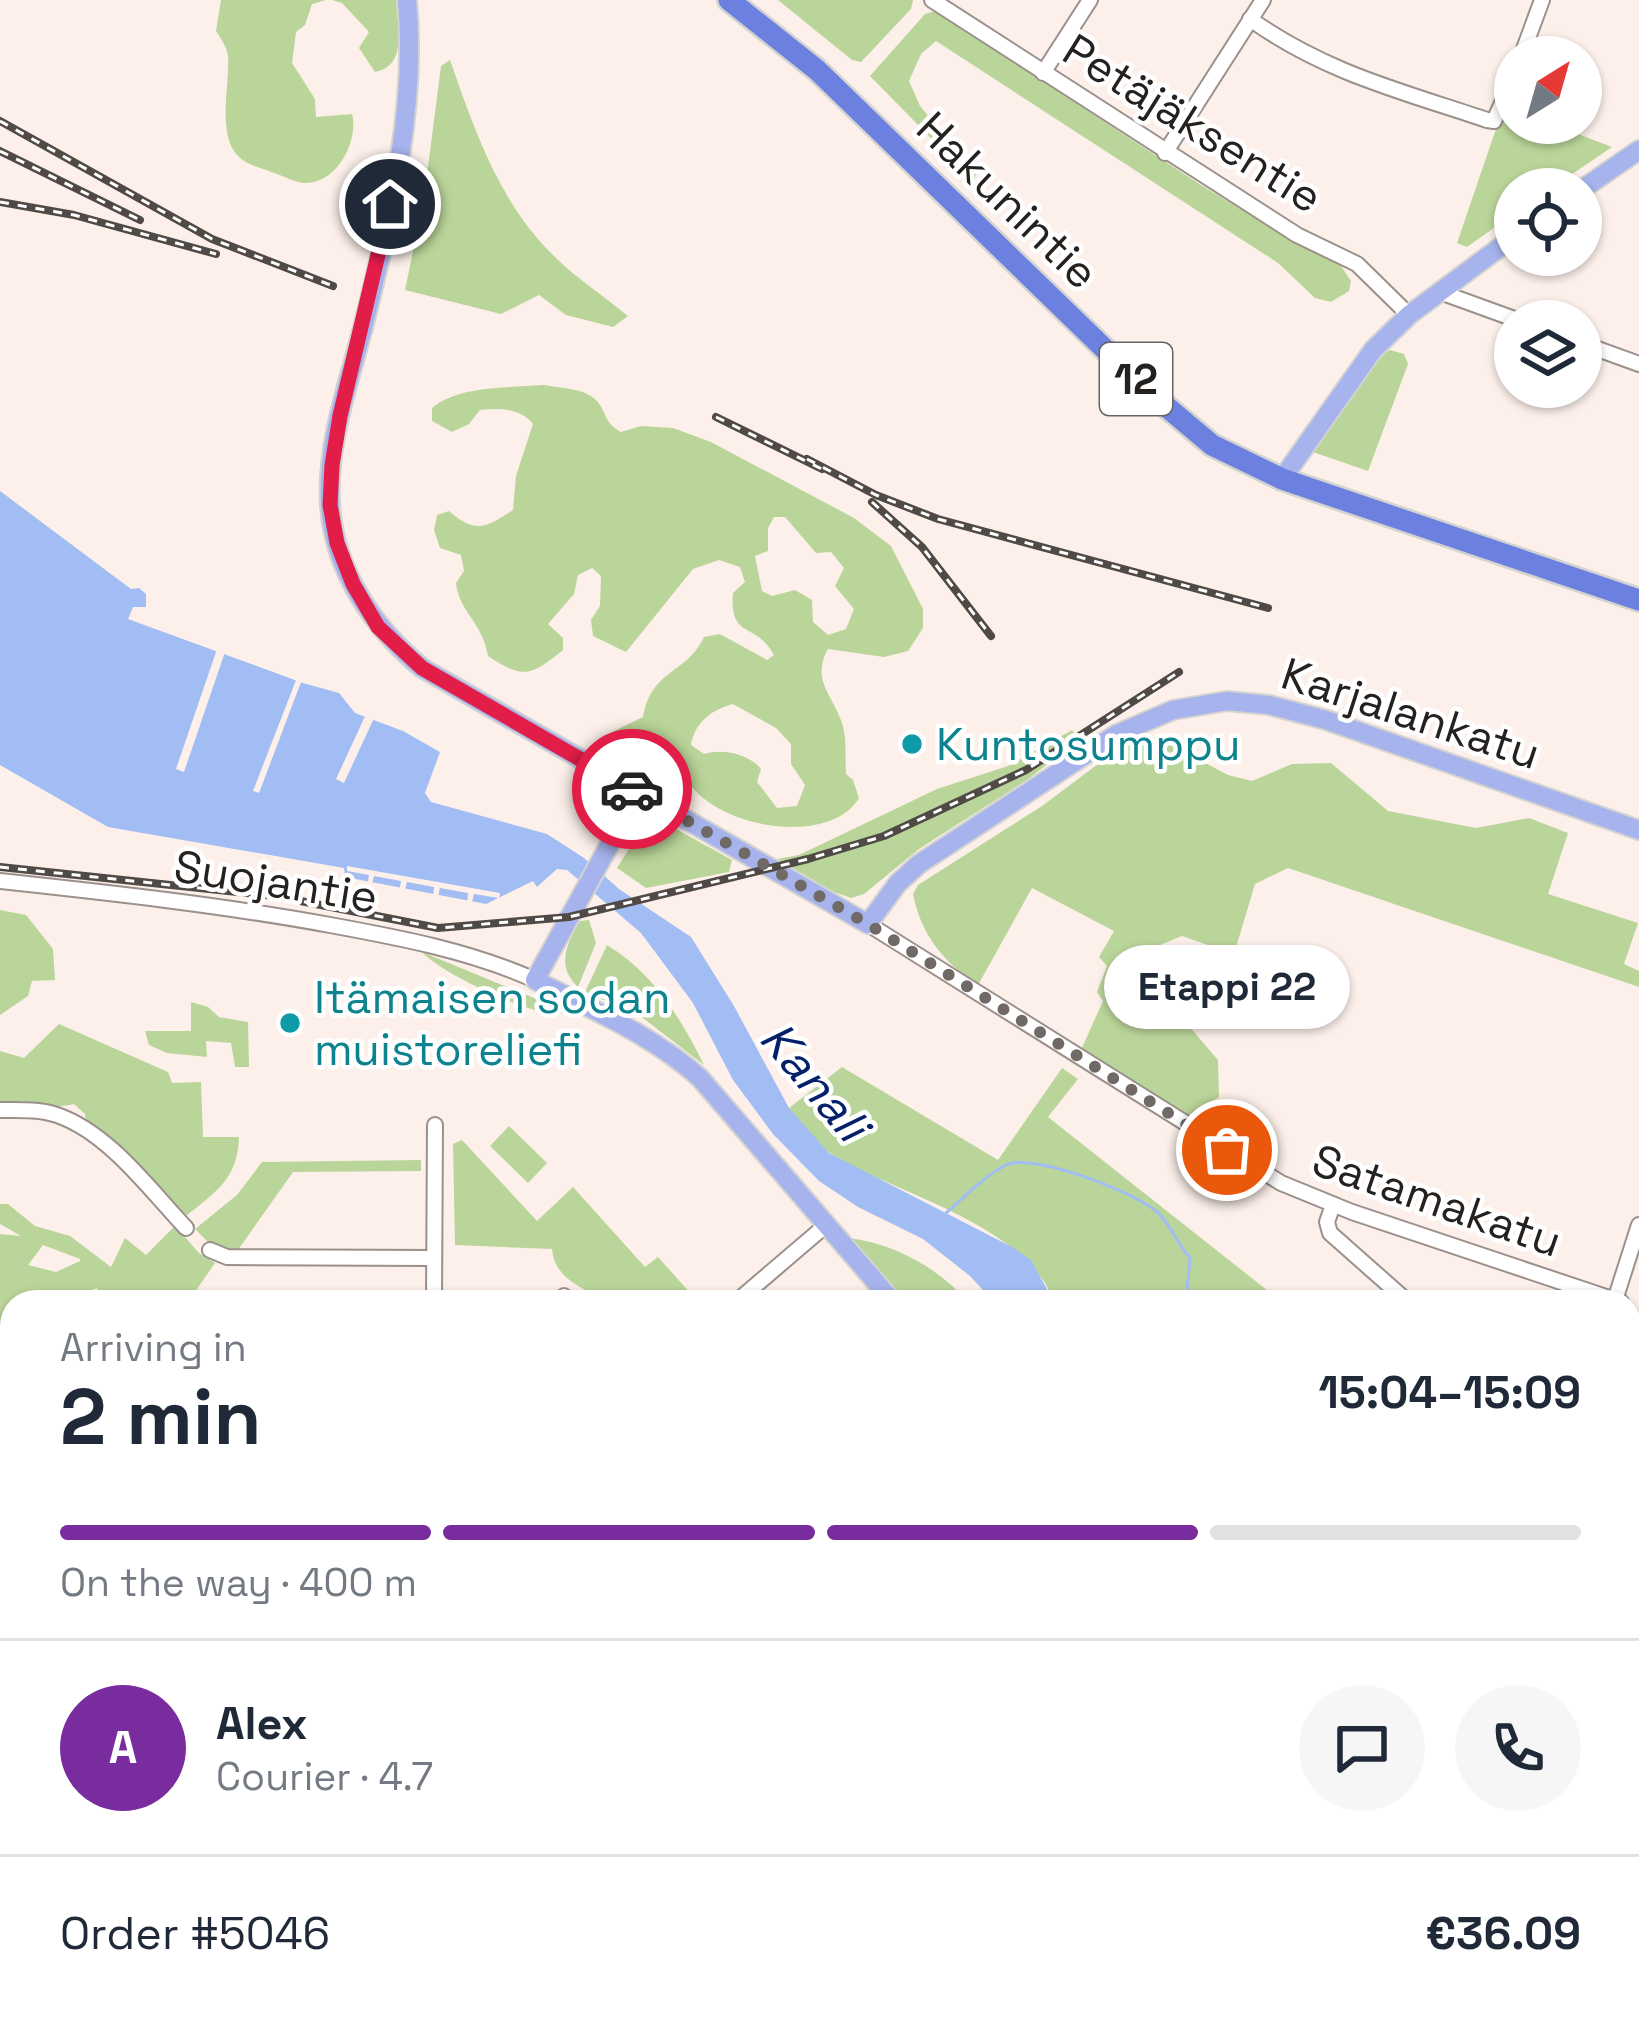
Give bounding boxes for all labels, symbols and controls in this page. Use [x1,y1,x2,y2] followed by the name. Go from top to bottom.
[1053,21,1333,226] street label: Petäjäksentie
[1494,36,1602,144] north arrow
[1494,36,1602,408] map controls
[905,100,1111,301] street label: Hakunintie
[339,153,441,255] pin
[1494,168,1602,276] button: locate
[357,171,423,237] icon: home
[1494,300,1602,408] button: layers
[1100,343,1172,415] road number: 12
[1275,645,1547,782] street label: Karjalankatu
[936,716,1241,773] place label: Kuntosumppu
[572,729,692,849] courier
[899,731,925,757] marker: Kuntosumppu
[599,756,665,822] icon: car
[170,837,382,926] street label: Suojantie
[1104,946,1350,1030] callout: Etappi 22
[1138,962,1316,1011] text: Etappi 22
[314,969,671,1078] place label: Itämaisen sodan muistoreliefi
[747,1009,886,1158] water label: Kanali
[277,1010,303,1036] marker: Itämaisen sodan muistoreliefi
[1176,1099,1278,1201] pin
[1194,1117,1260,1183] icon: bag
[1305,1131,1569,1270] street label: Satamakatu
[60,1323,247,1372] text: Arriving in
[1318,1364,1581,1421] text: 15:04–15:09
[60,1367,262,1467] text: 2 min
[60,1558,417,1607] text: On the way · 400 m
[1299,1685,1425,1811] button: chat
[1455,1685,1581,1811] button: phone
[216,1695,308,1752] text: Alex
[109,1719,137,1776] text: A
[216,1752,433,1801] text: Courier · 4.7
[60,1905,330,1962] text: Order #5046
[1426,1905,1581,1962] text: €36.09

